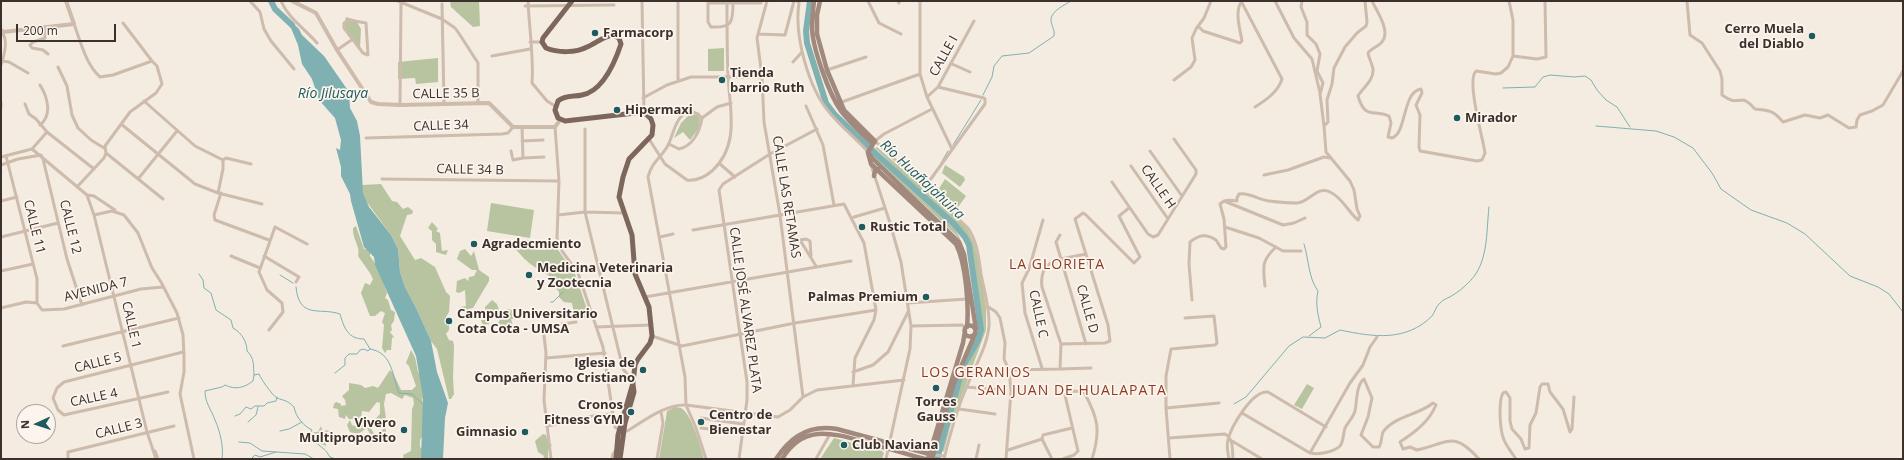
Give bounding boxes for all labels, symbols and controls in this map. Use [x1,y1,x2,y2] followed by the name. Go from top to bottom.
[18,16,118,42] scale bar
[1725,21,1804,52] place label: Cerro Muela del Diablo
[23,22,58,39] text: 200 m
[603,25,673,41] place label: Farmacorp
[590,28,600,38] marker: Farmacorp
[1807,31,1817,41] marker: Cerro Muela del Diablo
[926,33,962,79] street label: CALLE I
[730,65,805,96] place label: Tienda barrio Ruth
[717,75,727,85] marker: Tienda barrio Ruth
[298,86,368,102] water label: Río Jilusaya
[412,86,480,102] street label: CALLE 35 B
[625,102,693,118] place label: Hipermaxi
[612,105,622,115] marker: Hipermaxi
[1465,110,1517,126] place label: Mirador
[1452,113,1462,123] marker: Mirador
[413,117,469,135] street label: CALLE 34
[769,135,803,259] street label: CALLE LAS RETAMAS
[876,137,968,223] water label: Río Huañajahuira
[436,162,504,178] street label: CALLE 34 B
[1137,162,1179,212] street label: CALLE H
[20,198,48,256] street label: CALLE 11
[56,198,84,256] street label: CALLE 12
[870,219,946,235] place label: Rustic Total
[857,222,867,232] marker: Rustic Total
[726,226,764,394] street label: CALLE JOSÉ ALVAREZ PLATA
[482,236,581,252] place label: Agradecmiento
[469,239,479,249] marker: Agradecmiento
[1009,257,1105,273] district label: LA GLORIETA
[537,260,673,291] place label: Medicina Veterinaria y Zootecnia
[524,270,534,280] marker: Medicina Veterinaria y Zootecnia
[63,275,129,305] street label: AVENIDA 7
[1073,283,1101,335] street label: CALLE D
[808,289,918,305] place label: Palmas Premium
[1025,289,1051,339] street label: CALLE C
[921,292,931,302] marker: Palmas Premium
[118,300,144,350] street label: CALLE 1
[457,306,598,337] place label: Campus Universitario Cota Cota - UMSA
[444,316,454,326] marker: Campus Universitario Cota Cota - UMSA
[73,350,123,376] street label: CALLE 5
[474,355,635,386] place label: Iglesia de Compañerismo Cristiano
[638,365,648,375] marker: Iglesia de Compañerismo Cristiano
[921,365,1031,381] district label: LOS GERANIOS
[931,383,941,393] marker: Torres Gauss
[977,383,1167,399] district label: SAN JUAN DE HUALAPATA
[69,385,119,411] street label: CALLE 4
[915,394,957,425] place label: Torres Gauss
[544,397,623,428] place label: Cronos Fitness GYM
[16,404,56,444] north arrow
[626,407,636,417] marker: Cronos Fitness GYM
[709,407,772,438] place label: Centro de Bienestar
[299,415,396,446] place label: Vivero Multiproposito
[94,416,144,442] street label: CALLE 3
[696,417,706,427] marker: Centro de Bienestar
[17,420,32,429] text: N
[456,424,517,440] place label: Gimnasio
[399,425,409,435] marker: Vivero Multiproposito
[520,427,530,437] marker: Gimnasio
[852,437,938,453] place label: Club Naviana
[839,440,849,450] marker: Club Naviana

